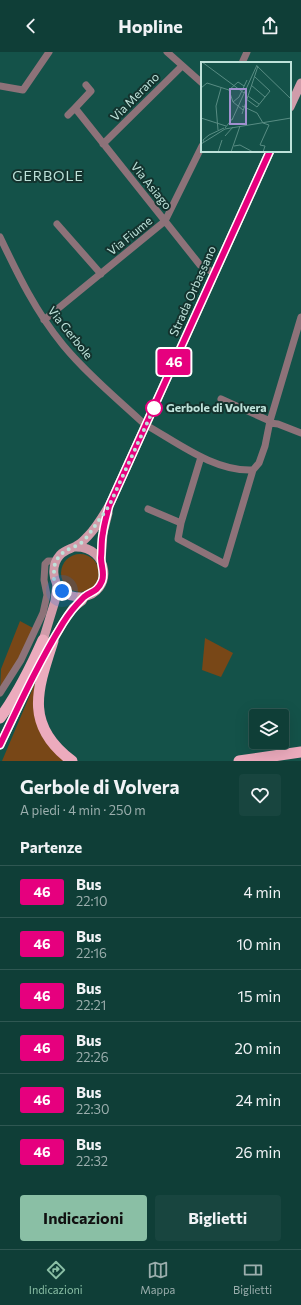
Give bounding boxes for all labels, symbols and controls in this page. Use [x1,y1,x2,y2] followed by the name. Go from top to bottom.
[20,15,42,37] icon: back
[118,15,183,37] text: Hopline
[259,15,281,37] icon: share
[201,62,291,152] inset map
[107,69,161,123] street label: Via Merano
[129,159,175,212] street label: Via Asiago
[12,167,84,184] district label: GERBOLE
[104,213,155,257] street label: Via Fiume
[166,243,218,338] street label: Strada Orbassano
[45,303,96,361] street label: Via Gerbole
[156,349,192,375] line badge: 46
[165,353,183,370] text: 46
[145,399,163,417] marker: Gerbole di Volvera
[166,400,267,414] place label: Gerbole di Volvera
[52,581,72,601] your location
[249,709,289,749] map controls
[249,709,289,749] button: layers
[239,774,281,816] button: heart
[20,775,179,798] text: Gerbole di Volvera
[20,802,146,818] text: A piedi · 4 min · 250 m
[20,838,82,856] text: Partenze
[76,875,101,893] text: Bus
[33,883,51,900] text: 46
[244,883,281,901] text: 4 min
[76,893,108,909] text: 22:10
[76,927,101,945] text: Bus
[33,935,51,952] text: 46
[236,935,281,953] text: 10 min
[76,945,107,961] text: 22:16
[76,979,101,997] text: Bus
[33,987,51,1004] text: 46
[238,987,281,1005] text: 15 min
[76,997,106,1013] text: 22:21
[76,1031,101,1049] text: Bus
[33,1039,51,1056] text: 46
[235,1039,281,1057] text: 20 min
[76,1049,109,1065] text: 22:26
[76,1083,101,1101] text: Bus
[33,1091,51,1108] text: 46
[236,1091,281,1109] text: 24 min
[76,1101,109,1117] text: 22:30
[76,1135,101,1153] text: Bus
[33,1143,51,1160] text: 46
[235,1143,281,1161] text: 26 min
[76,1153,108,1169] text: 22:32
[20,1195,147,1241] button: Indicazioni
[155,1195,281,1241] button: Biglietti
[29,1259,83,1296] tab: Indicazioni
[140,1259,175,1296] tab: Mappa
[233,1259,272,1296] tab: Biglietti

